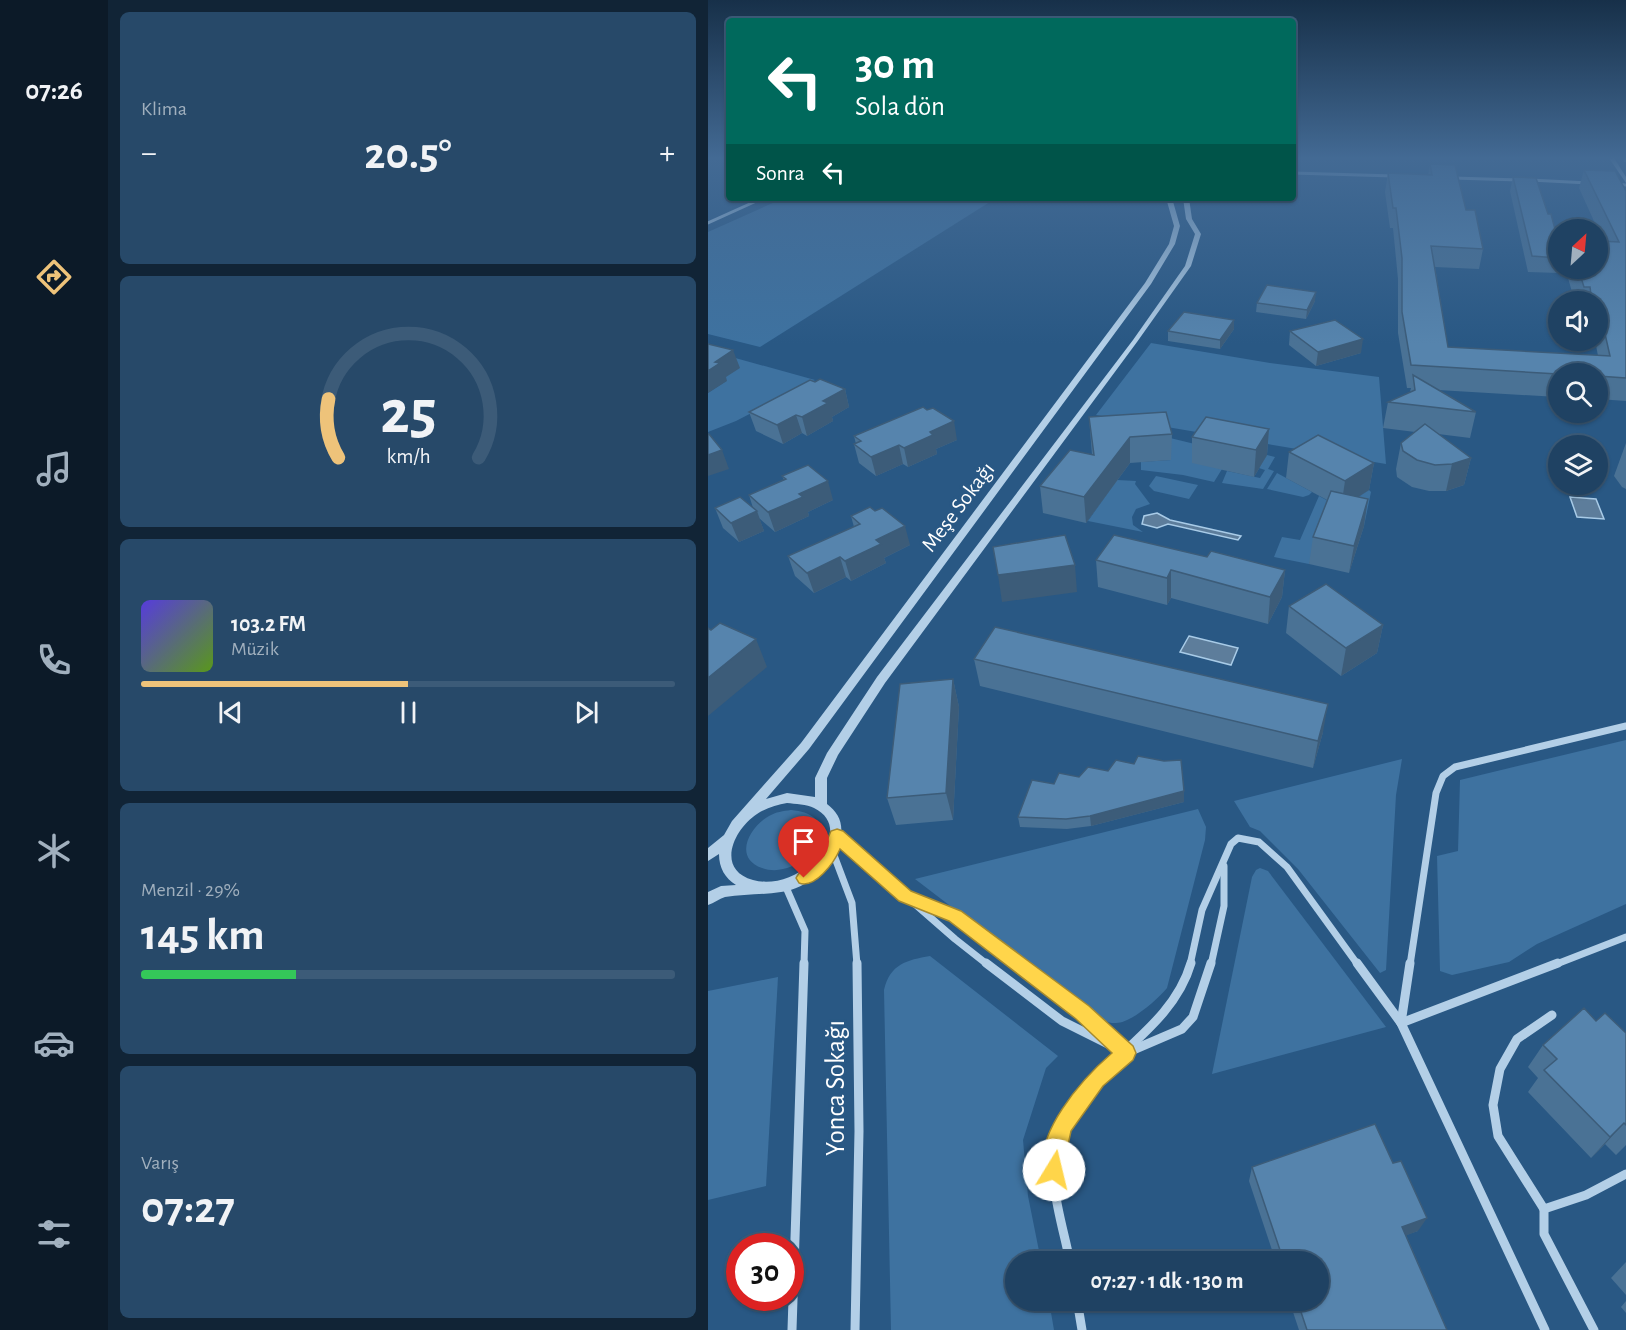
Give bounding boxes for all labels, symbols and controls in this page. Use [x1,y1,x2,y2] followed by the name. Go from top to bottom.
[756,42,834,120] icon: left
[855,44,935,86] text: 30 m
[25,77,83,104] text: 07:26
[855,93,945,120] text: Sola dön
[141,99,187,119] text: Klima
[364,132,452,177] text: 20.5°
[141,137,157,170] text: −
[659,137,675,170] text: +
[817,156,850,189] icon: left
[756,162,805,184] text: Sonra
[1548,219,1608,279] north arrow
[1548,219,1608,495] map controls
[33,256,75,298] icon: directions
[1548,291,1608,351] button: sound
[1548,363,1608,423] button: search
[380,383,436,445] text: 25
[1548,435,1608,495] button: layers
[386,447,430,468] text: km/h
[33,448,75,490] icon: music
[917,458,999,556] street label: Meşe Sokağı
[231,613,306,635] text: 103.2 FM
[33,639,75,681] icon: phone
[231,639,279,659] text: Müzik
[214,696,247,729] icon: previous
[392,696,425,729] icon: pause
[570,696,603,729] icon: next
[778,816,829,878] pin
[787,825,820,858] icon: arrive
[33,830,75,872] icon: climate
[141,880,240,900] text: Menzil · 29%
[141,913,265,958] text: 145 km
[822,1020,849,1156] street label: Yonca Sokağı
[33,1022,75,1064] icon: car
[1022,1138,1086,1202] position arrow
[141,1153,179,1173] text: Varış
[141,1186,235,1231] text: 07:27
[33,1213,75,1255] icon: filters
[726,1233,804,1311] speed limit sign: 30
[1091,1270,1243,1292] text: 07:27 · 1 dk · 130 m

